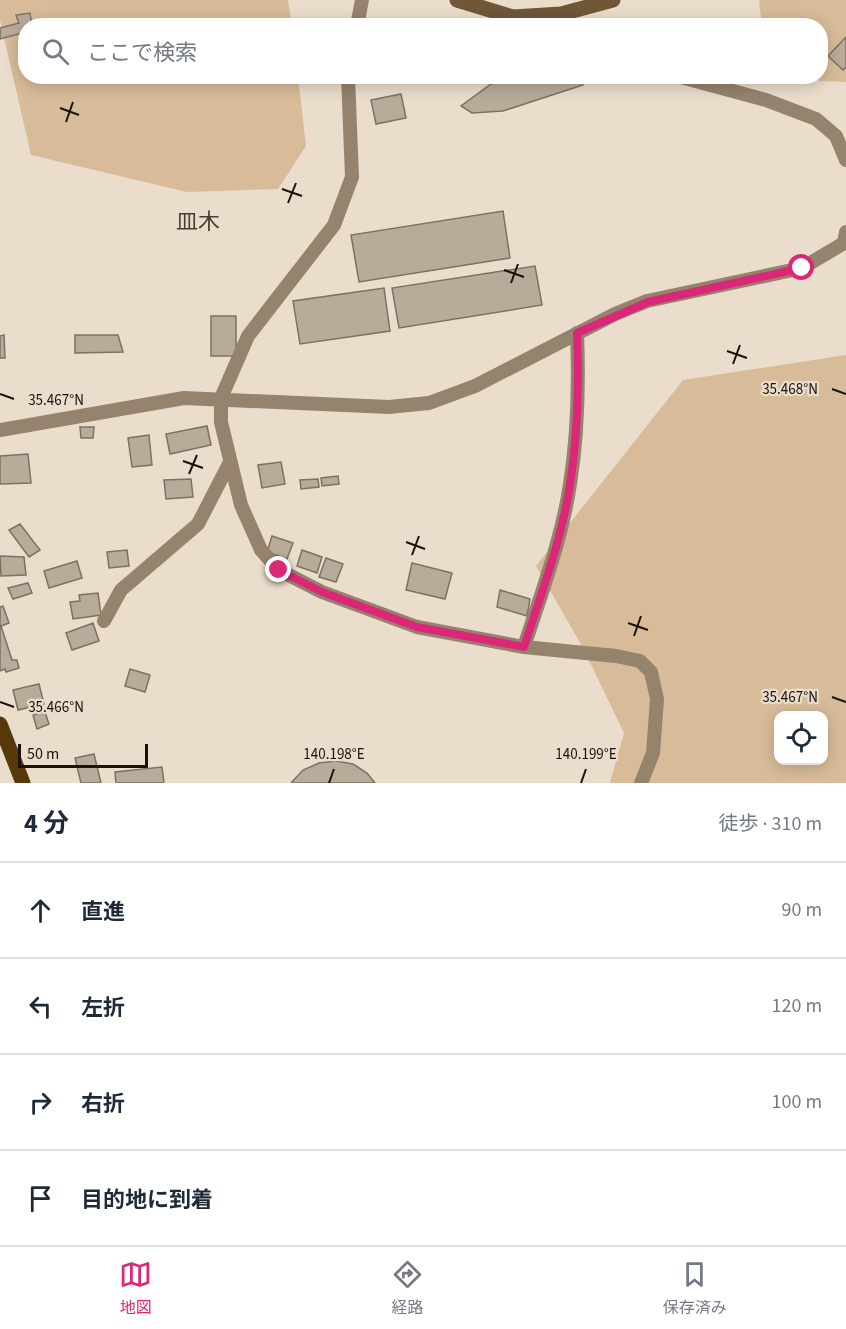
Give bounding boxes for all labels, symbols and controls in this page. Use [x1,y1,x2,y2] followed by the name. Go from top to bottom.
[18,18,828,84] search box
[39,35,72,68] icon: search
[87,37,197,69] text: ここで検索
[176,206,220,238] district label: 皿木
[788,254,814,280] route start
[762,379,818,400] text: 35.468°N
[28,390,84,411] text: 35.467°N
[265,556,291,582] route end
[762,687,818,708] text: 35.467°N
[28,697,84,718] text: 35.466°N
[774,711,828,765] map controls
[774,711,828,765] button: locate
[18,741,148,768] scale bar
[27,743,59,765] text: 50 m
[303,744,365,765] text: 140.198°E
[555,744,617,765] text: 140.199°E
[24,805,69,842] text: 4 分
[719,810,822,838] text: 徒歩 · 310 m
[24,894,57,927] icon: ahead
[81,896,125,928] text: 直進
[782,896,822,924] text: 90 m
[24,990,57,1023] icon: left
[81,992,125,1024] text: 左折
[772,992,822,1020] text: 120 m
[24,1086,57,1119] icon: right
[81,1088,125,1120] text: 右折
[772,1088,822,1116] text: 100 m
[24,1182,57,1215] icon: arrive
[81,1184,213,1216] text: 目的地に到着
[119,1258,152,1319] tab: 地図
[391,1258,424,1319] tab: 経路
[663,1258,727,1319] tab: 保存済み

